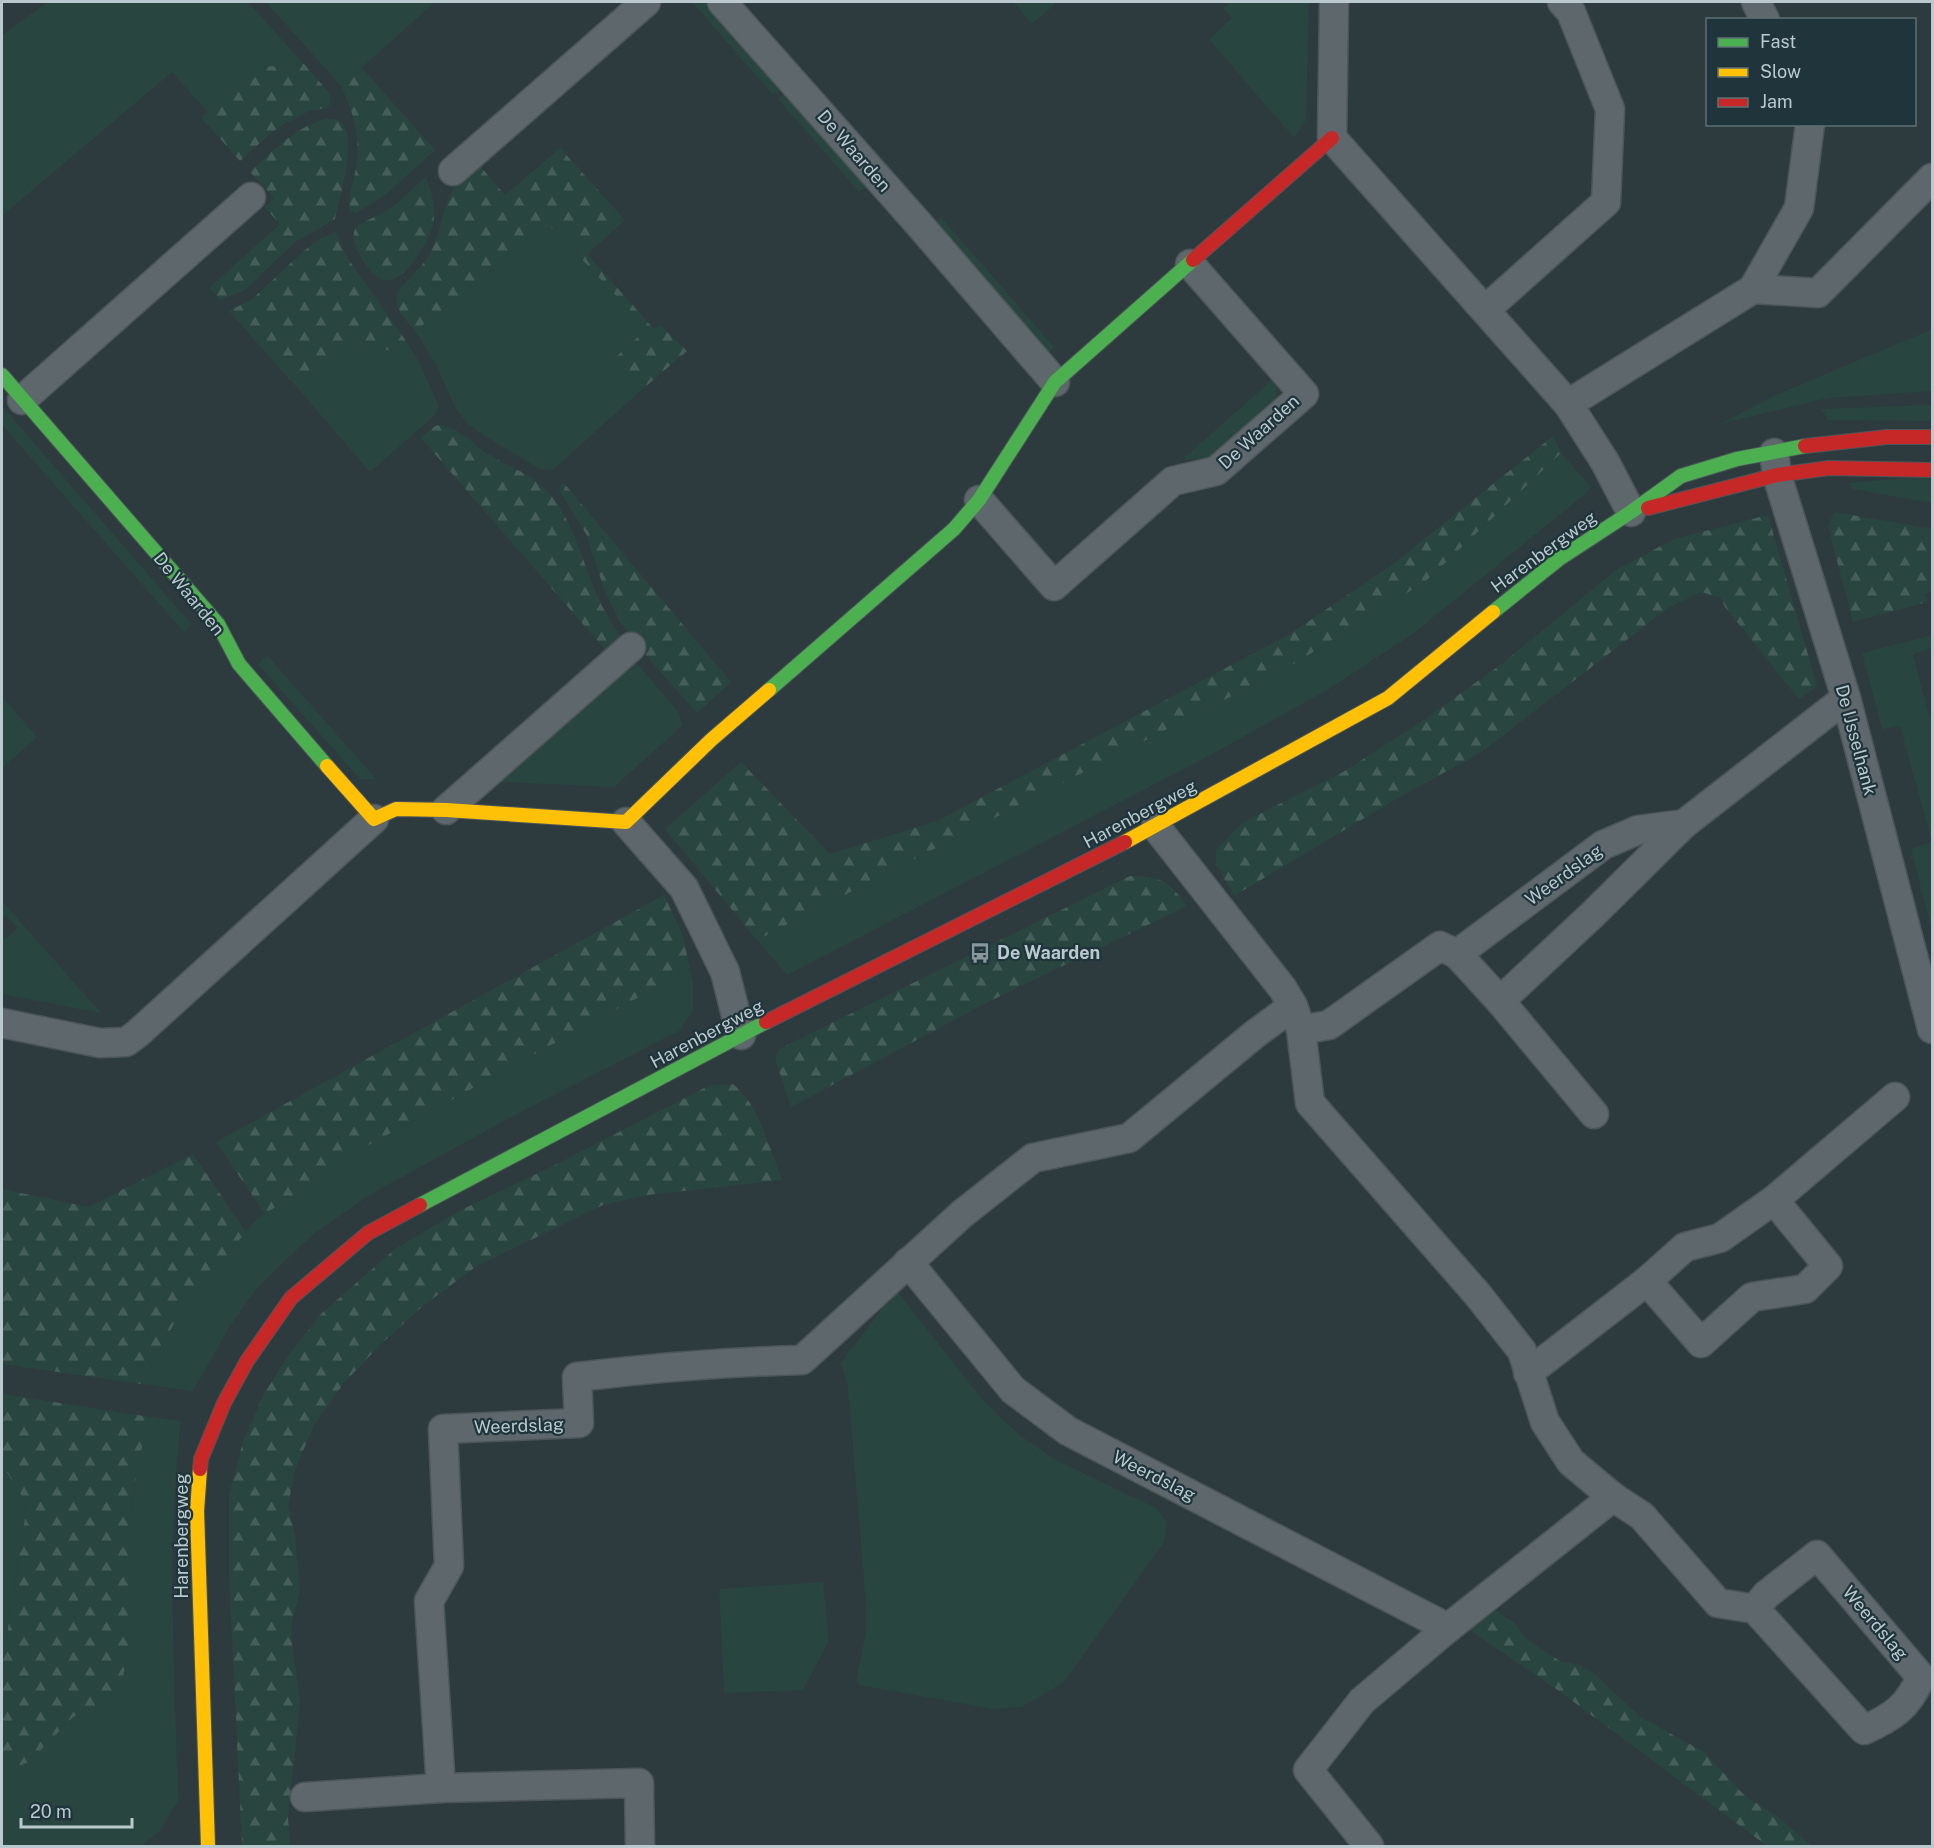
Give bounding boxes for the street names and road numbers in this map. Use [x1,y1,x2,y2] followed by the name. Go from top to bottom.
[813,106,895,196] street label: De Waarden
[1214,390,1303,473] street label: De Waarden
[1487,506,1601,597] street label: Harenbergweg
[149,548,229,640] street label: De Waarden
[1832,682,1881,797] street label: De IJsselhank
[1080,775,1200,852] street label: Harenbergweg
[1521,840,1606,910] street label: Weerdslag
[647,995,767,1072] street label: Harenbergweg
[474,1413,564,1438] street label: Weerdslag
[1109,1446,1199,1505] street label: Weerdslag
[171,1473,192,1599] street label: Harenbergweg
[1838,1581,1912,1664] street label: Weerdslag

